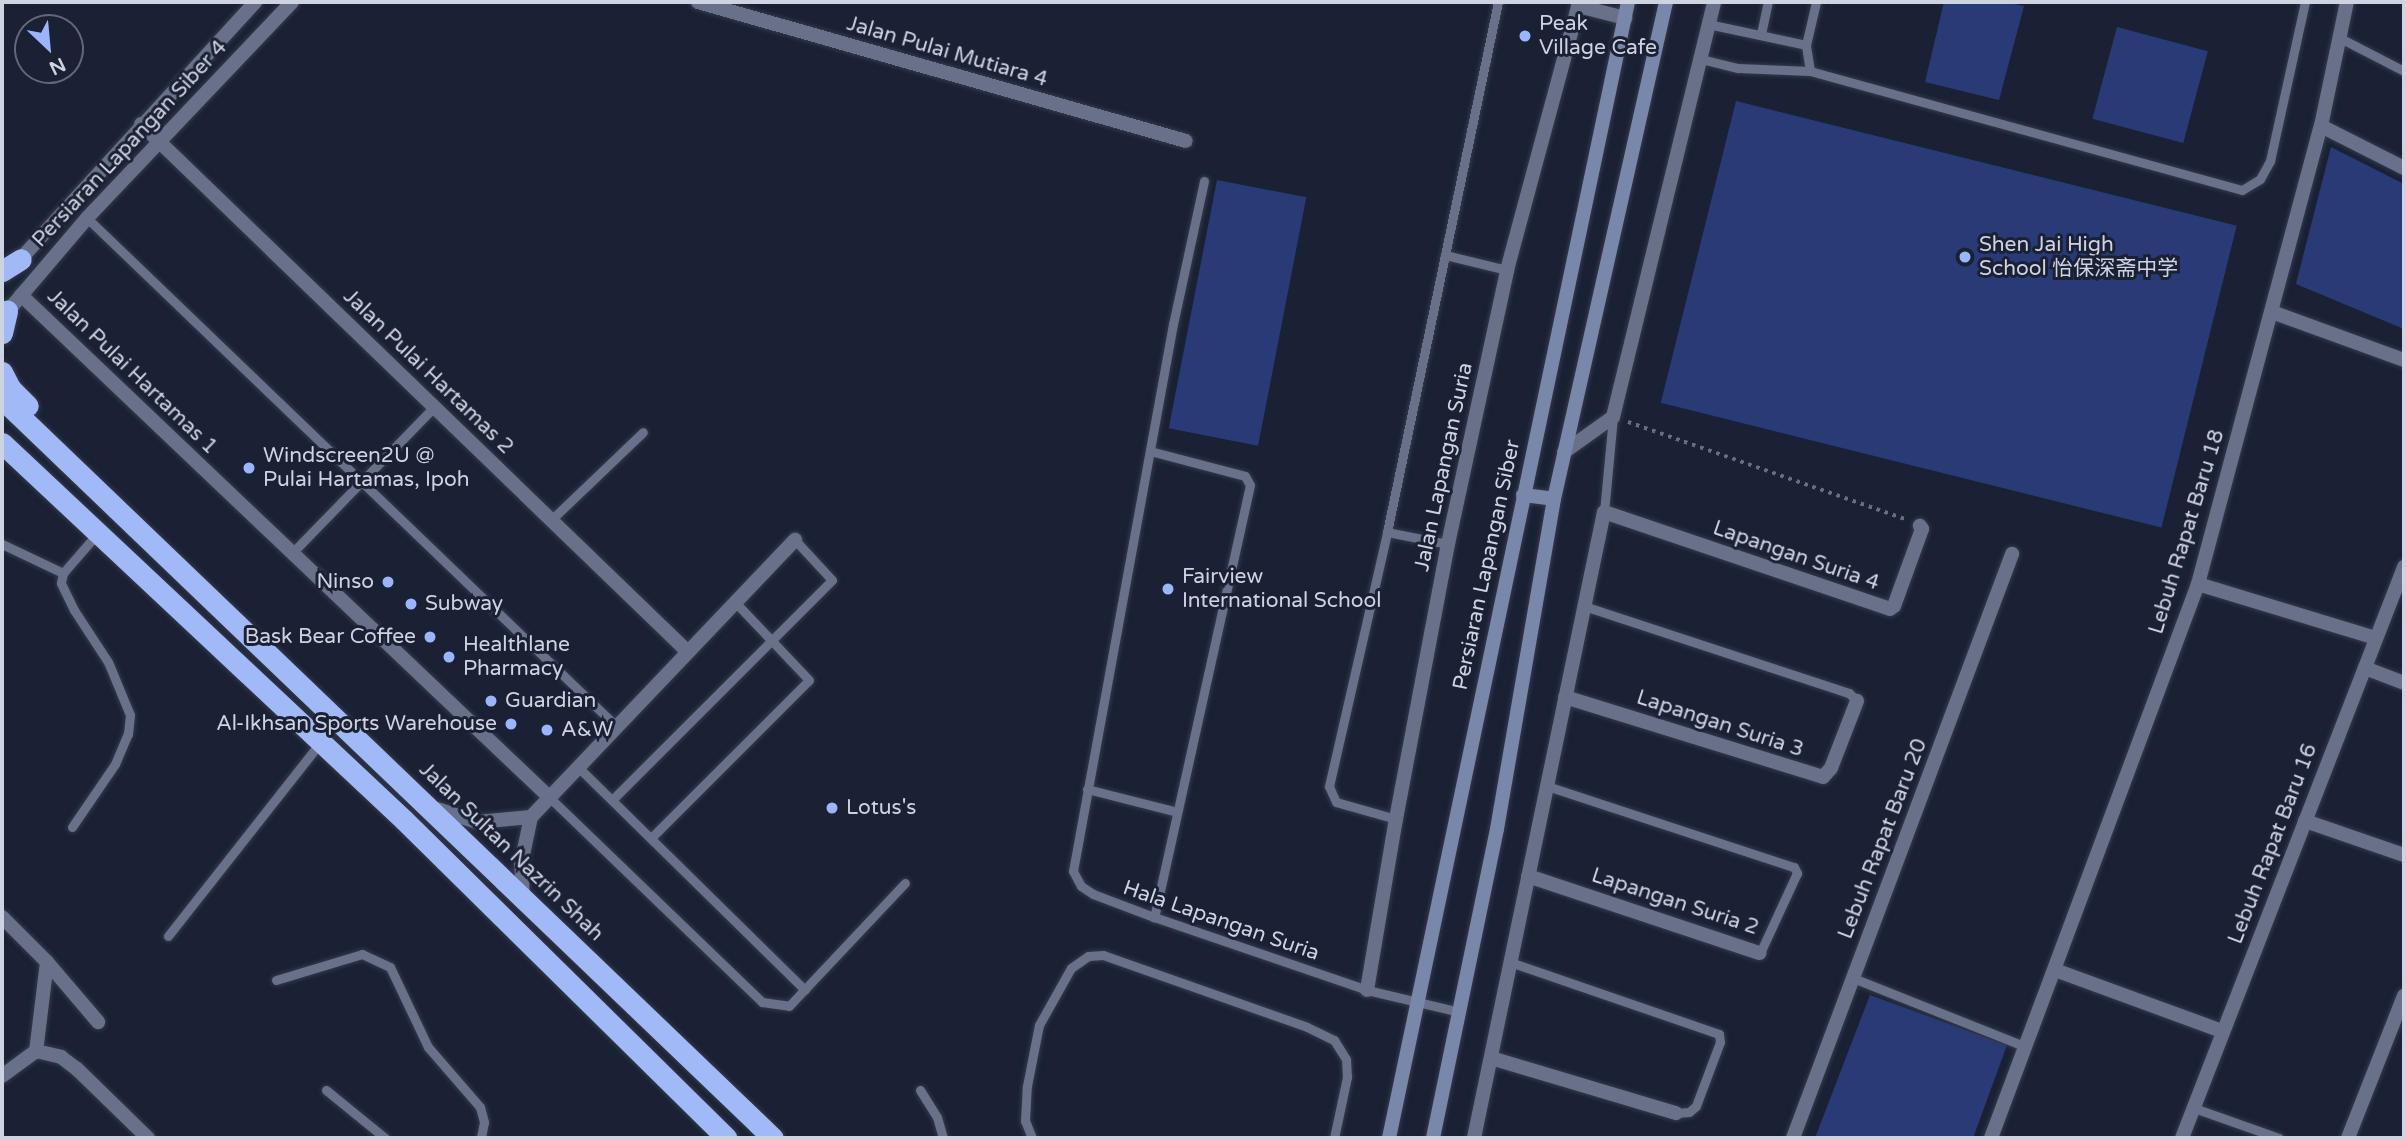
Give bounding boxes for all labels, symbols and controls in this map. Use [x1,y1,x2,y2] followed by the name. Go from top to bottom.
[844,11,1050,93] street label: Jalan Pulai Mutiara 4
[1539,11,1657,61] place label: Peak Village Cafe
[14,14,84,84] north arrow
[1517,28,1533,44] marker: Peak Village Cafe
[27,35,233,253] street label: Persiaran Lapangan Siber 4
[46,53,69,79] text: N
[1979,232,2178,282] place label: Shen Jai High School 怡保深斋中学
[1957,249,1973,265] marker: Shen Jai High School 怡保深斋中学
[42,284,222,460] street label: Jalan Pulai Hartamas 1
[338,284,518,460] street label: Jalan Pulai Hartamas 2
[1410,360,1478,574] street label: Jalan Lapangan Suria
[2144,427,2230,637] street label: Lebuh Rapat Baru 18
[1448,438,1526,692] street label: Persiaran Lapangan Siber
[263,443,470,493] place label: Windscreen2U @ Pulai Hartamas, Ipoh
[241,460,257,476] marker: Windscreen2U @ Pulai Hartamas, Ipoh
[1709,516,1883,596] street label: Lapangan Suria 4
[1182,564,1381,614] place label: Fairview International School
[316,569,374,595] place label: Ninso
[380,574,396,590] marker: Ninso
[1160,581,1176,597] marker: Fairview International School
[425,591,503,617] place label: Subway
[403,596,419,612] marker: Subway
[245,624,416,650] place label: Bask Bear Coffee
[422,629,438,645] marker: Bask Bear Coffee
[463,632,570,682] place label: Healthlane Pharmacy
[441,649,457,665] marker: Healthlane Pharmacy
[1633,685,1807,763] street label: Lapangan Suria 3
[505,688,596,714] place label: Guardian
[483,693,499,709] marker: Guardian
[216,711,497,737] place label: Al-Ikhsan Sports Warehouse
[503,716,519,732] marker: Al-Ikhsan Sports Warehouse
[561,717,613,743] place label: A&W
[539,722,555,738] marker: A&W
[1833,735,1933,943] street label: Lebuh Rapat Baru 20
[2223,740,2323,948] street label: Lebuh Rapat Baru 16
[414,757,608,947] street label: Jalan Sultan Nazrin Shah
[846,795,916,821] place label: Lotus's
[824,800,840,816] marker: Lotus's
[1588,863,1762,941] street label: Lapangan Suria 2
[1120,876,1322,966] street label: Hala Lapangan Suria

